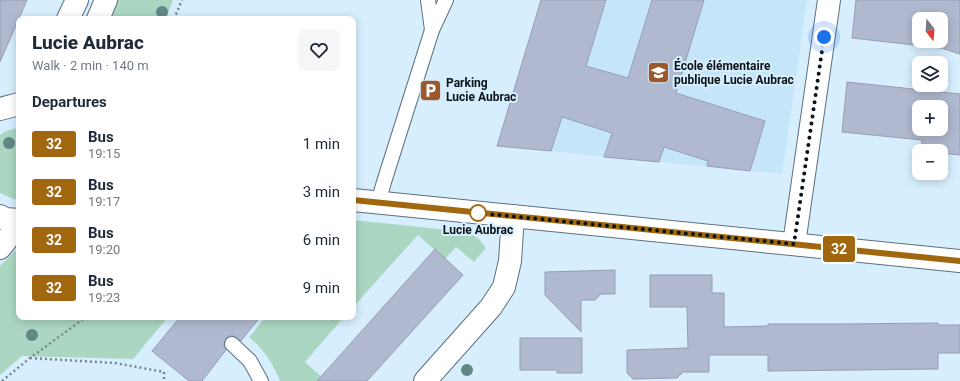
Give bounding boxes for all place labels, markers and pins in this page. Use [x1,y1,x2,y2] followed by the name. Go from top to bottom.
[674,58,794,87] place label: École élémentaire publique Lucie Aubrac
[645,60,671,86] school or university icon: École élémentaire publique Lucie Aubrac
[446,76,516,104] place label: Parking Lucie Aubrac
[417,77,443,103] parking icon: Parking Lucie Aubrac
[469,204,487,222] marker: Lucie Aubrac
[443,223,513,237] place label: Lucie Aubrac

